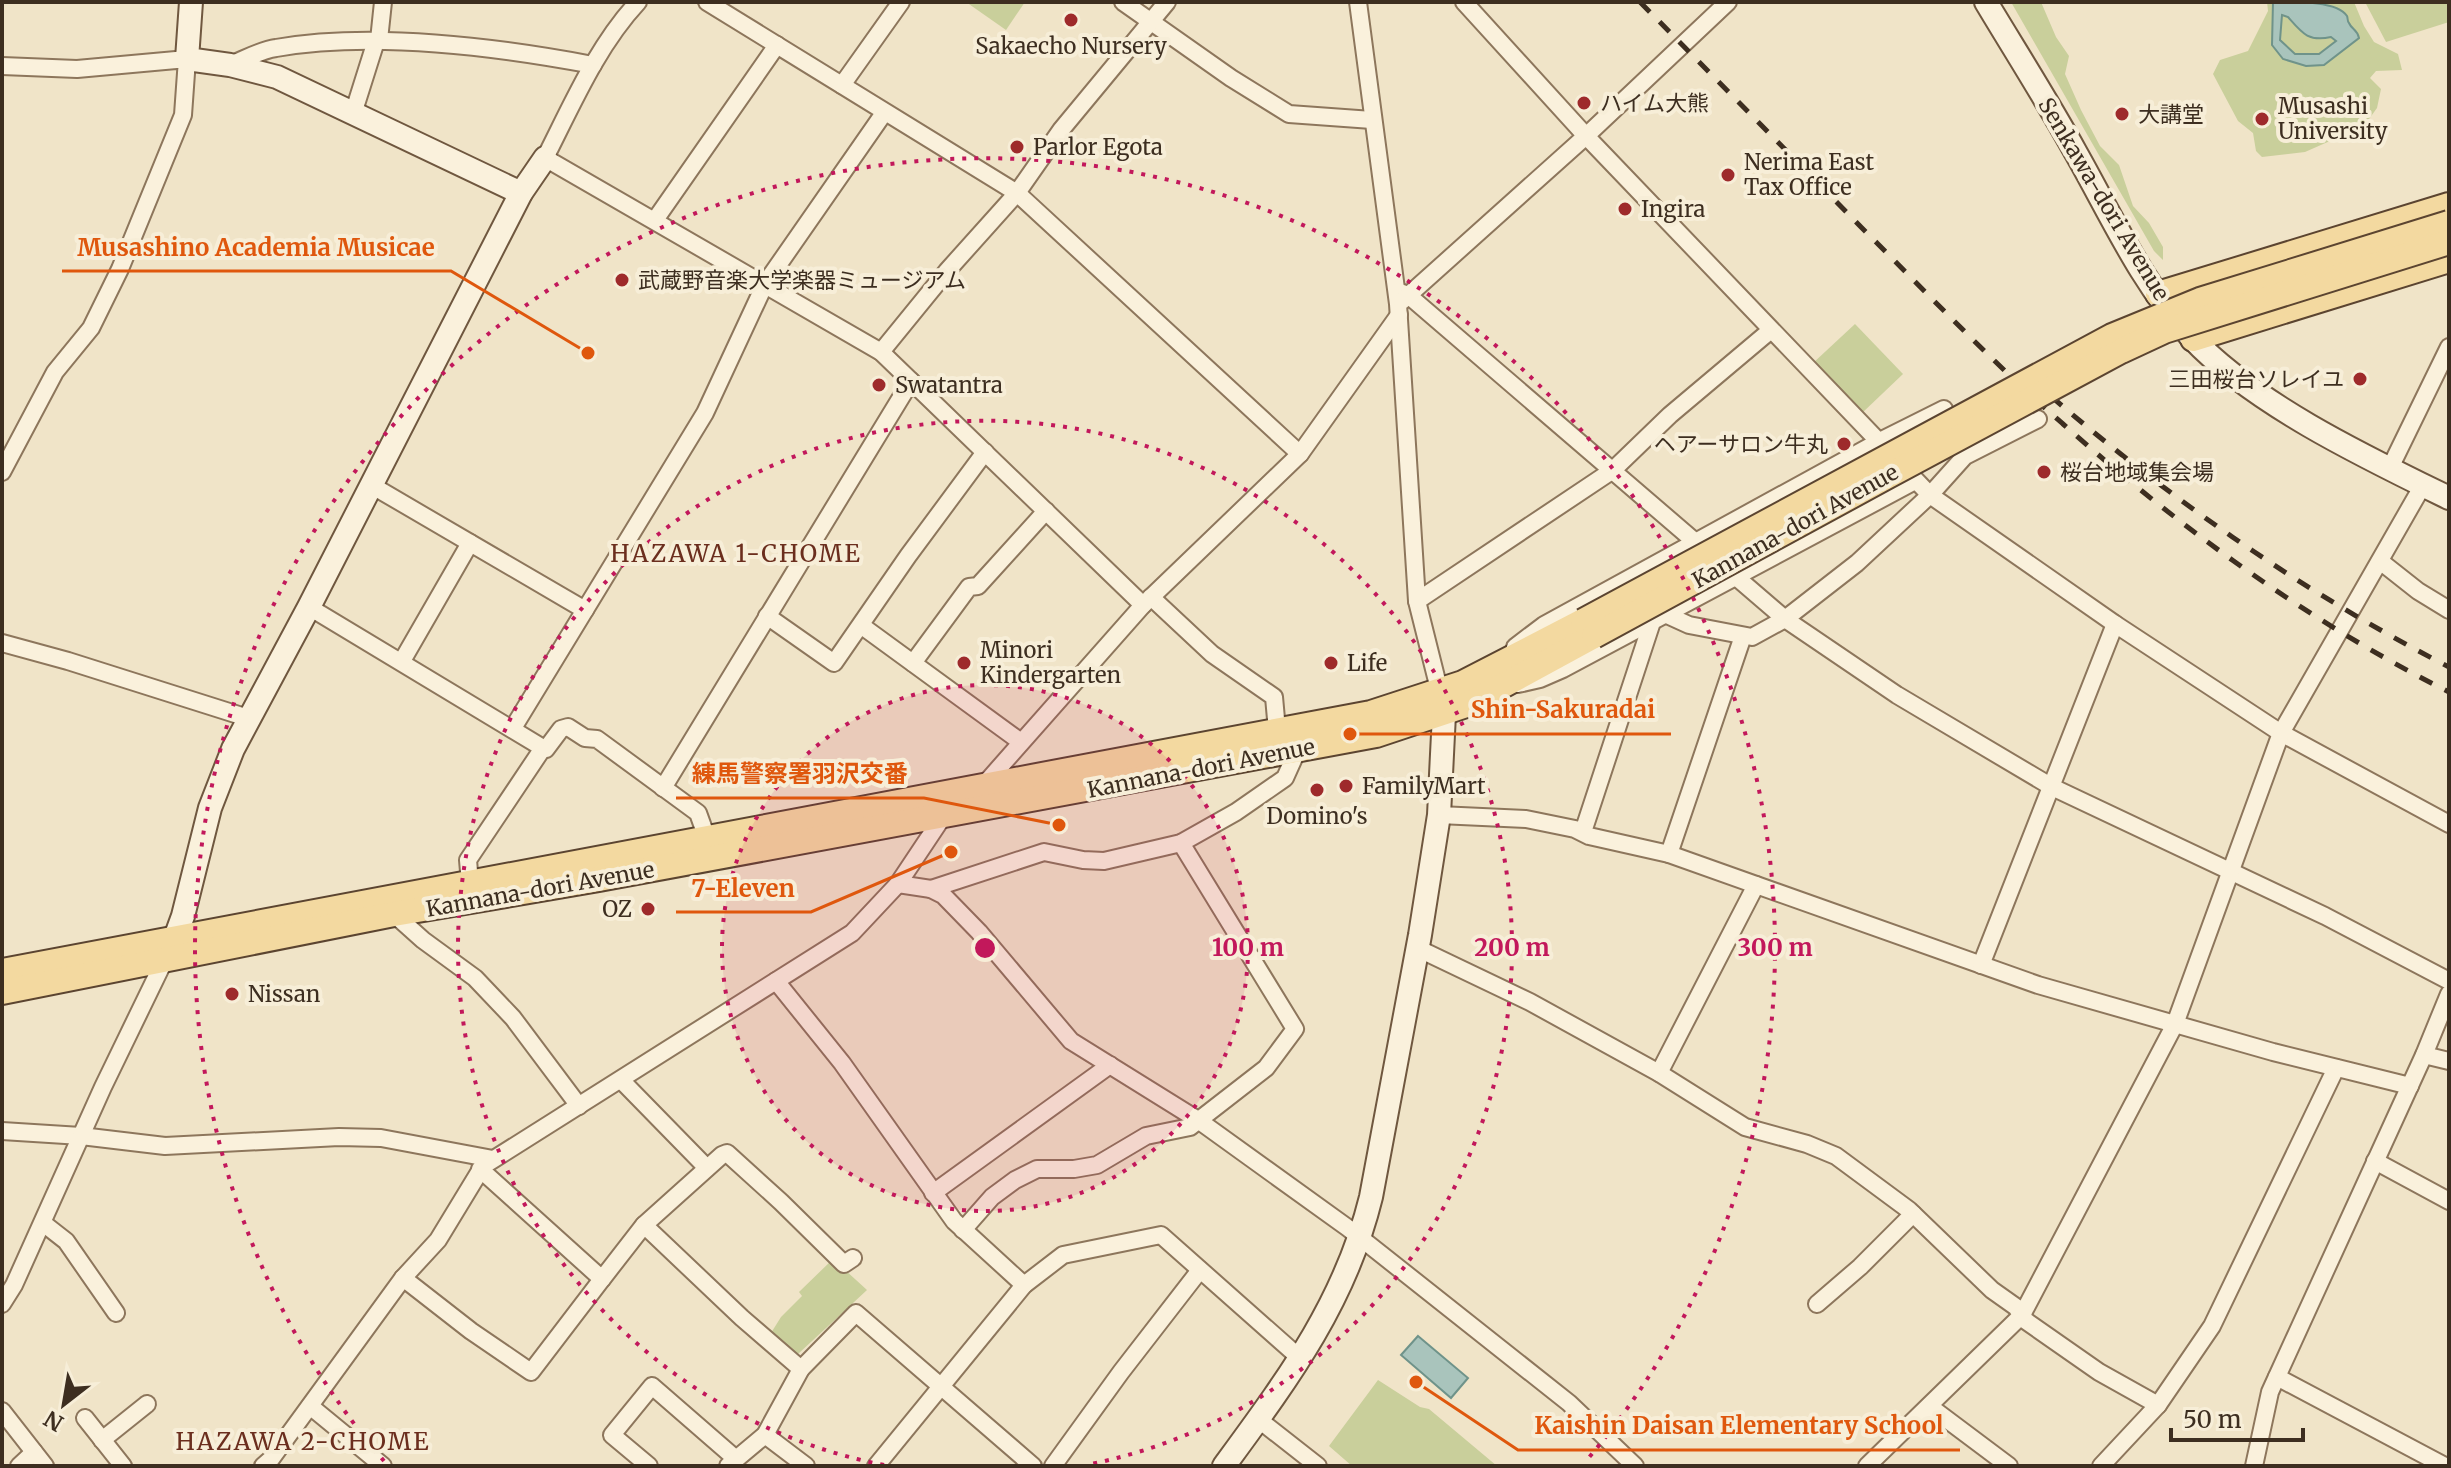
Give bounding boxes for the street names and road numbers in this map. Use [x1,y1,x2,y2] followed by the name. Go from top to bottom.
[2032,93,2176,305] street label: Senkawa-dori Avenue
[1687,458,1903,594] street label: Kannana-dori Avenue
[1085,732,1317,804] street label: Kannana-dori Avenue
[424,855,656,923] street label: Kannana-dori Avenue

